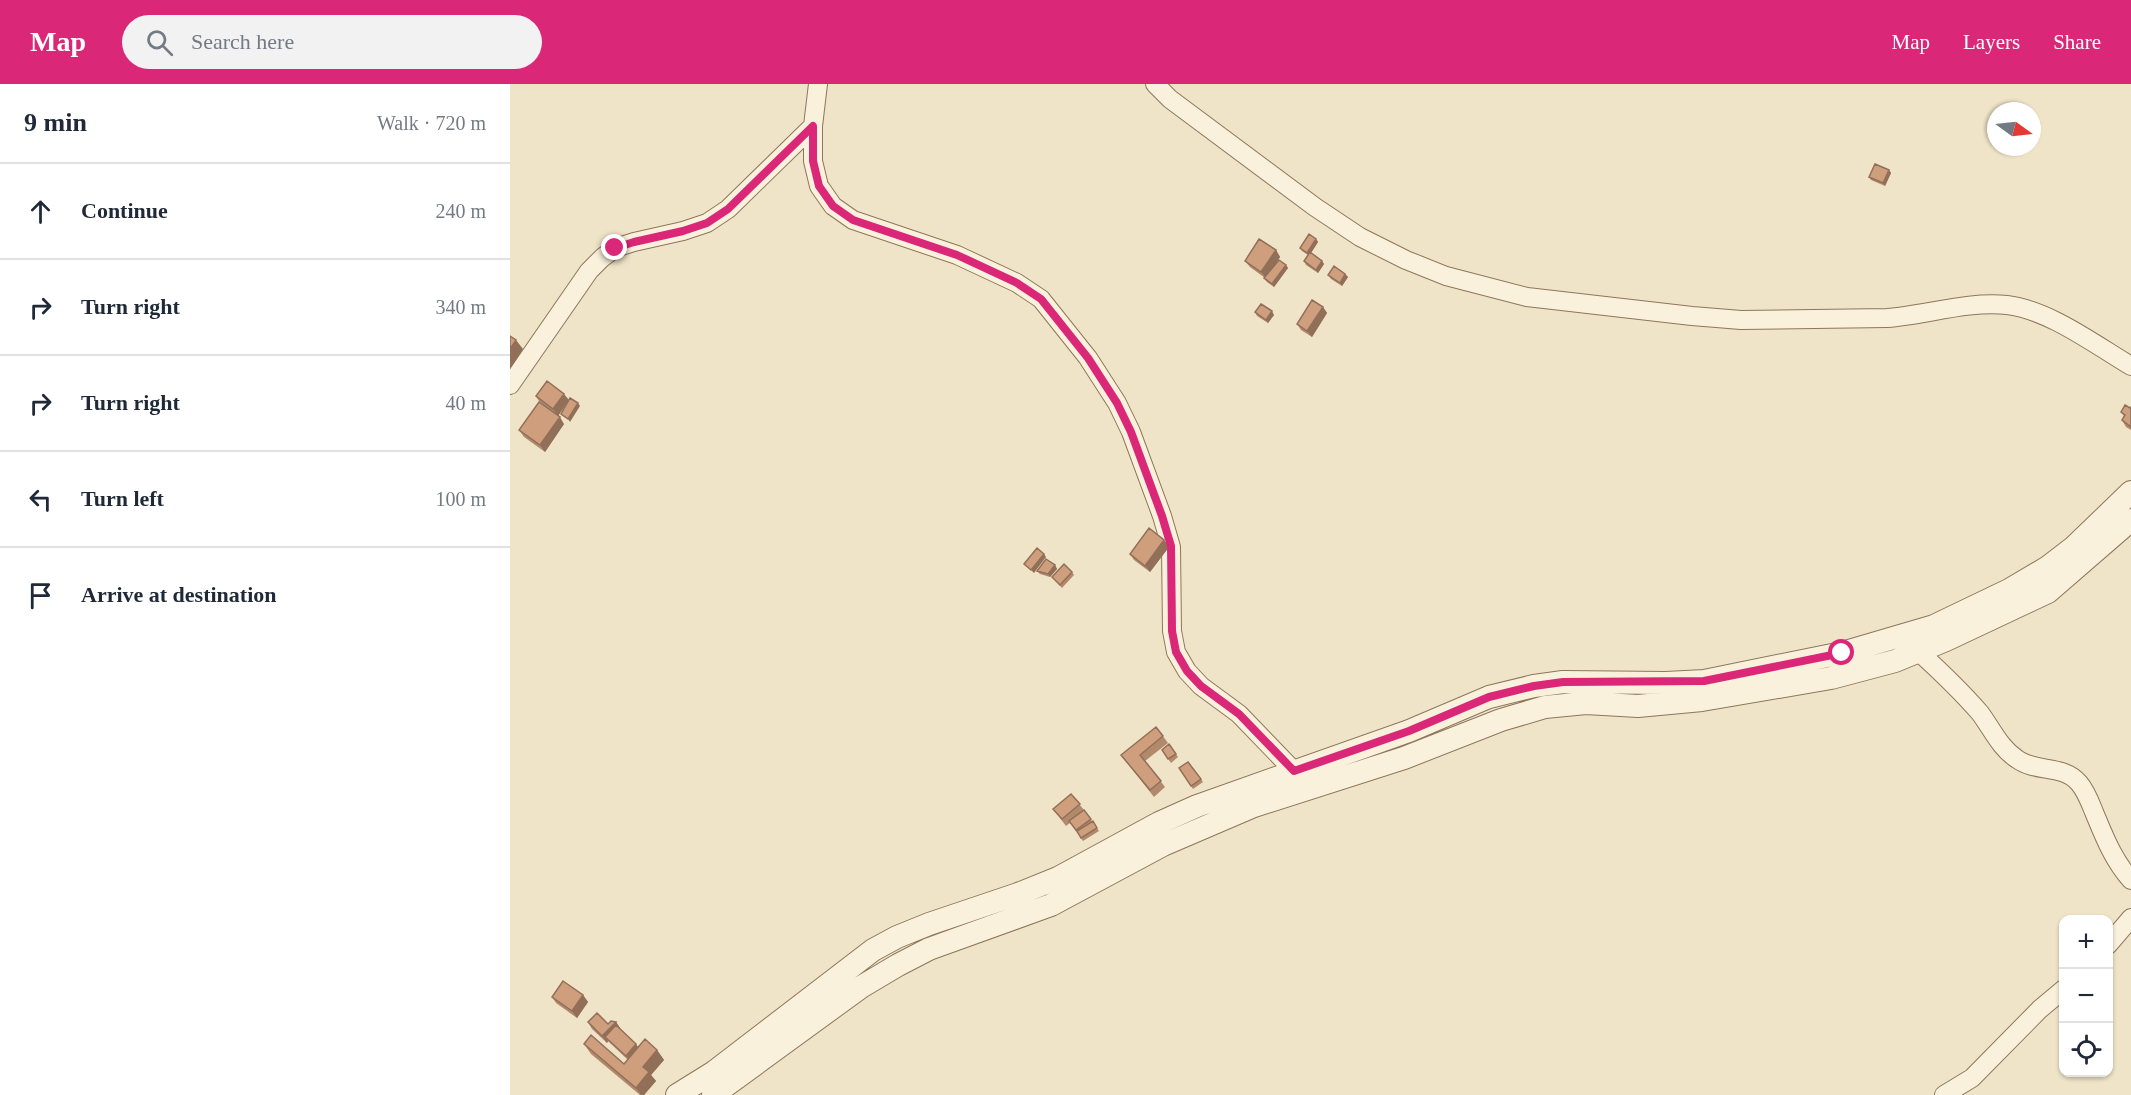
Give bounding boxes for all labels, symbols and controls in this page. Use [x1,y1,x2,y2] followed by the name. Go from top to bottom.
[122,15,542,69] search box
[30,26,86,57] text: Map
[143,26,176,59] icon: search
[191,29,294,54] text: Search here
[1892,30,1930,54] text: Map
[1963,30,2020,54] text: Layers
[2053,30,2101,54] text: Share
[1987,102,2041,156] north arrow
[24,108,87,137] text: 9 min
[377,112,486,134] text: Walk · 720 m
[24,195,57,228] icon: ahead
[81,198,168,223] text: Continue
[435,200,486,222] text: 240 m
[601,234,627,260] route end
[24,291,57,324] icon: right
[81,294,180,319] text: Turn right
[435,296,486,318] text: 340 m
[24,387,57,420] icon: right
[81,390,180,415] text: Turn right
[445,392,486,414] text: 40 m
[24,483,57,516] icon: left
[81,486,164,511] text: Turn left
[435,488,486,510] text: 100 m
[24,579,57,612] icon: arrive
[81,582,277,607] text: Arrive at destination
[1828,639,1854,665] route start
[2059,915,2113,1077] map controls
[2059,915,2113,969] button: +
[2059,969,2113,1023] button: −
[2059,1023,2113,1077] button: locate

